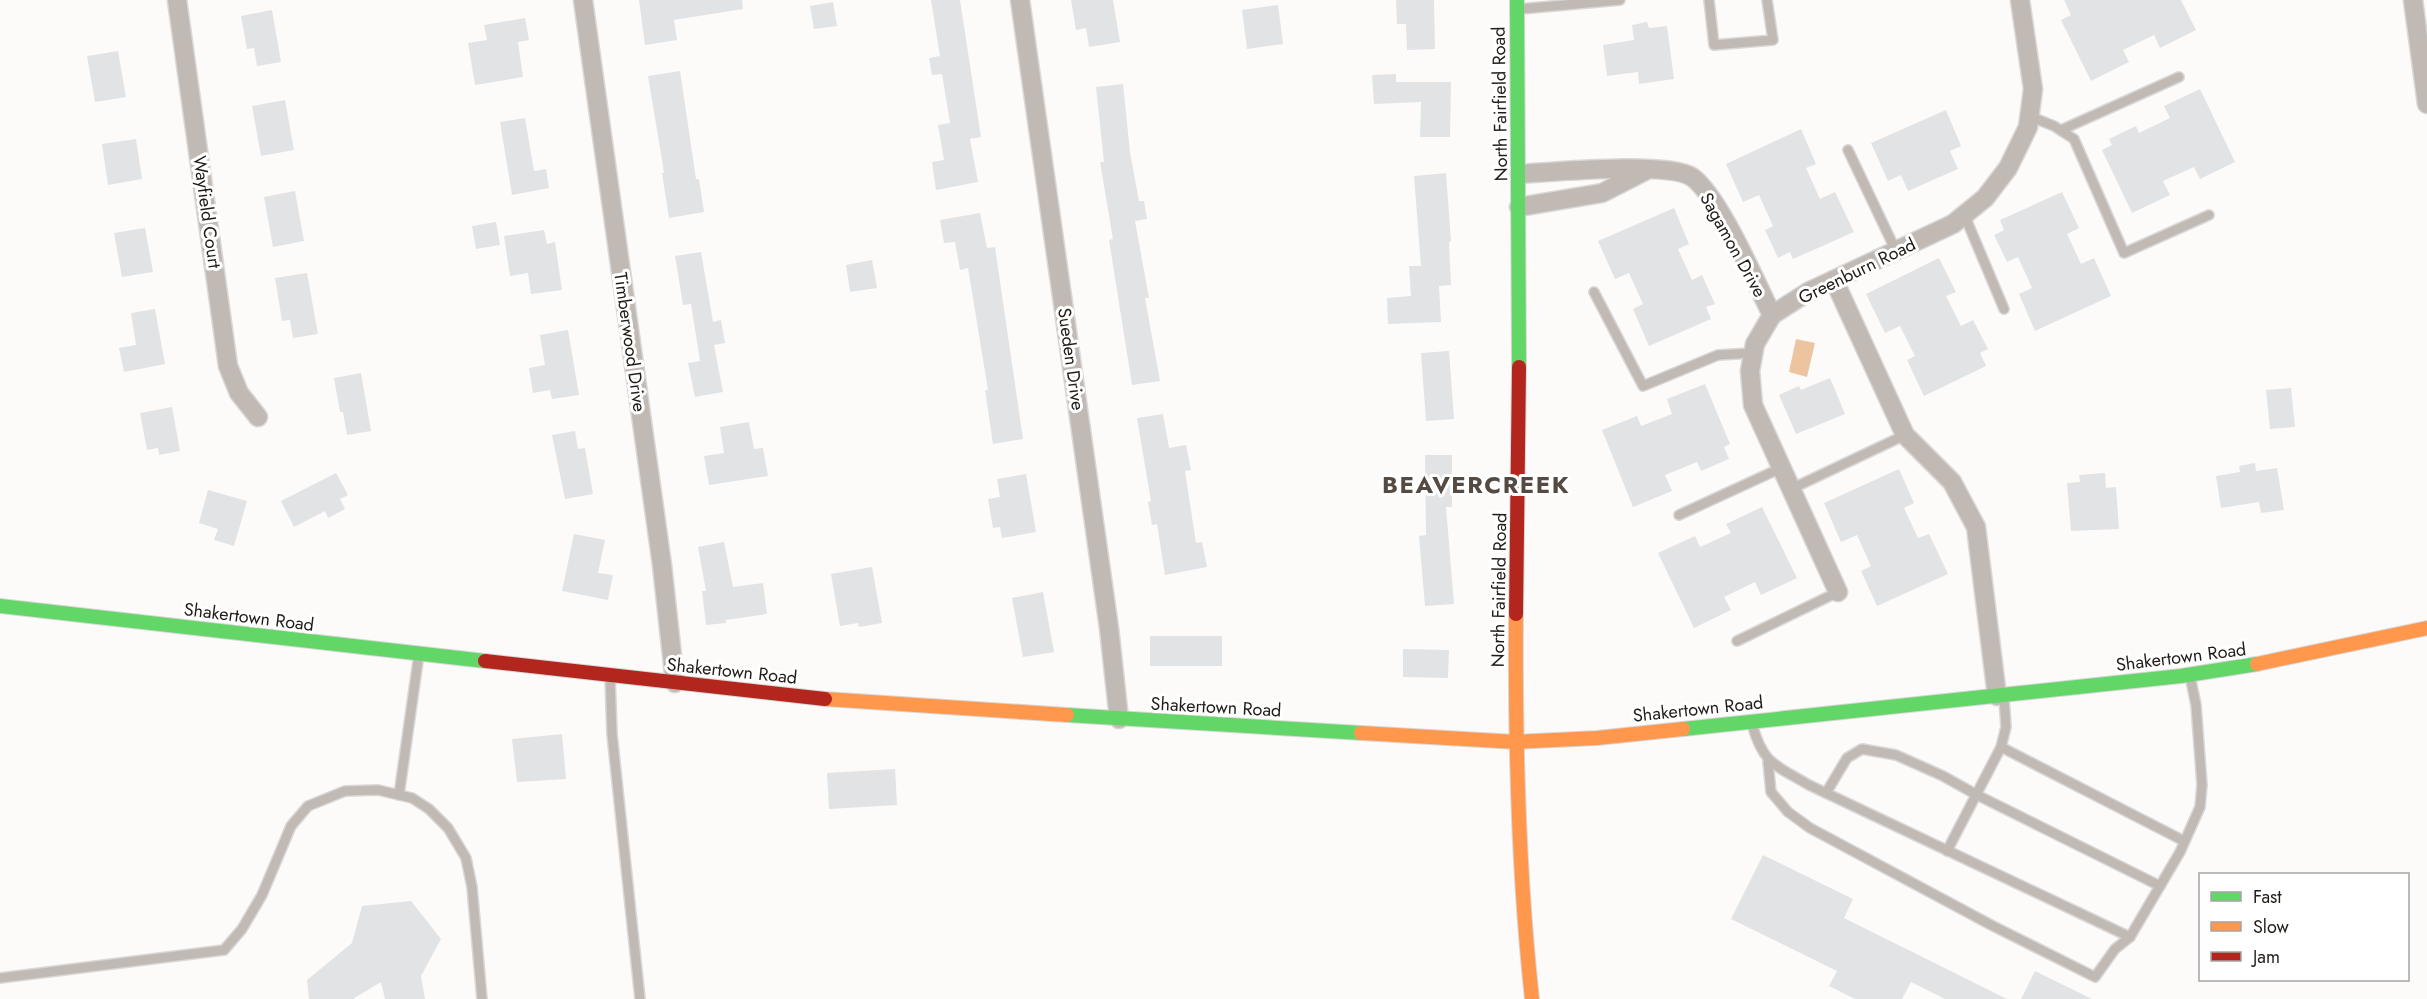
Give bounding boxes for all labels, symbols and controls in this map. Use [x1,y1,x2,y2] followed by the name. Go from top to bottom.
[1486,26,1514,182] street label: North Fairfield Road
[186,154,228,271] street label: Wayfield Court
[1693,188,1773,302] street label: Sagamon Drive
[1794,231,1920,311] street label: Greenburn Road
[607,271,653,413] street label: Timberwood Drive
[1051,306,1091,412] street label: Sueden Drive
[1382,467,1570,502] district label: BEAVERCREEK
[1485,512,1513,668] street label: North Fairfield Road
[182,596,316,638] street label: Shakertown Road
[2114,636,2248,678] street label: Shakertown Road
[666,651,798,691] street label: Shakertown Road
[1632,689,1764,729] street label: Shakertown Road
[1150,691,1282,723] street label: Shakertown Road
[2199,873,2409,981] legend
[2253,884,2282,910] text: Fast
[2253,914,2290,940] text: Slow
[2251,944,2280,970] text: Jam

